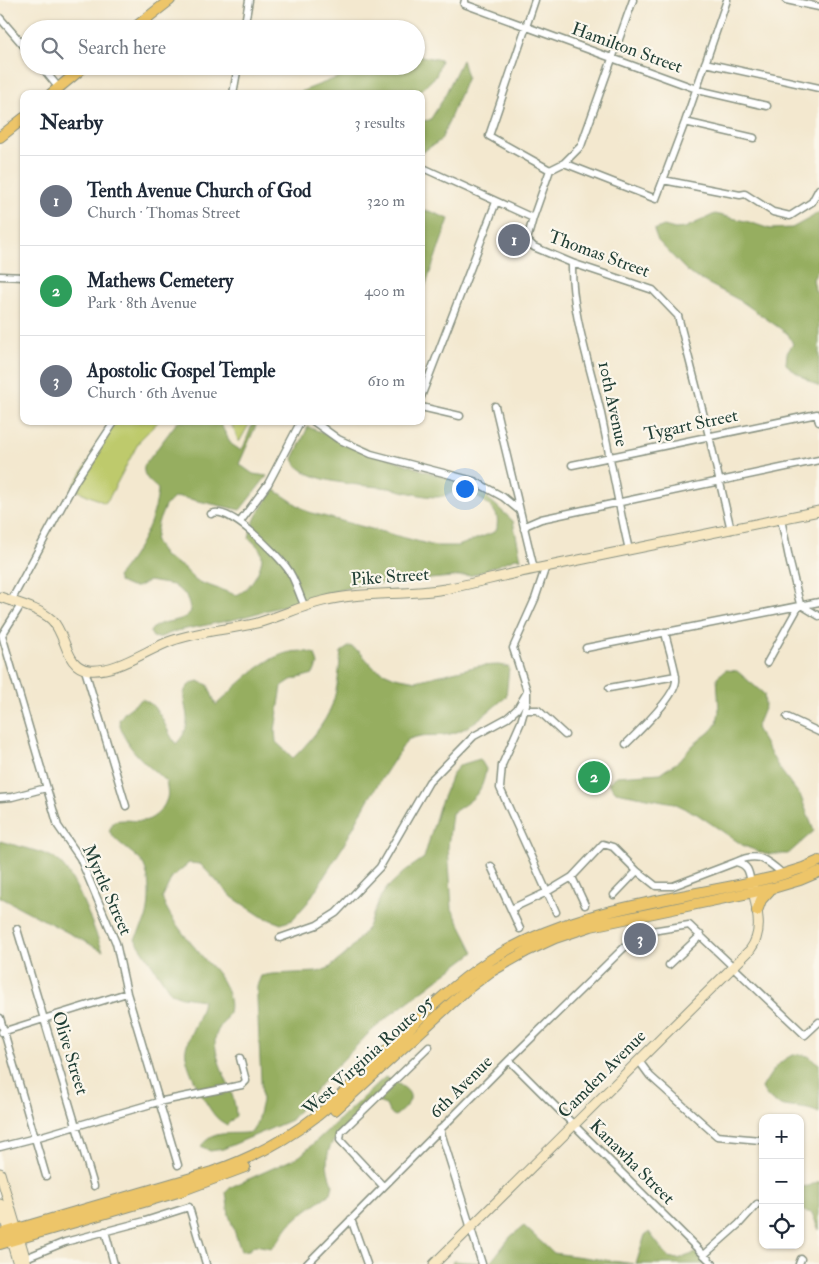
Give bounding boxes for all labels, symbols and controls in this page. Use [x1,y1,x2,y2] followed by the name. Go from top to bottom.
[568,17,686,79] street label: Hamilton Street
[20,20,425,75] search box
[38,34,66,62] icon: search
[78,36,166,60] text: Search here
[40,109,103,136] text: Nearby
[354,113,405,133] text: 3 results
[87,179,311,203] text: Tenth Avenue Church of God
[53,191,59,211] text: 1
[367,191,405,211] text: 320 m
[87,203,240,223] text: Church · Thomas Street
[498,221,530,259] pin: 1
[545,225,653,283] street label: Thomas Street
[87,269,233,293] text: Mathews Cemetery
[52,281,60,301] text: 2
[364,281,405,301] text: 400 m
[87,293,197,313] text: Park · 8th Avenue
[87,359,276,383] text: Apostolic Gospel Temple
[593,359,633,449] street label: 10th Avenue
[53,371,59,391] text: 3
[367,371,405,391] text: 610 m
[87,383,217,403] text: Church · 6th Avenue
[642,404,740,446] street label: Tygart Street
[452,476,478,502] your location
[350,563,430,591] street label: Pike Street
[578,758,610,796] pin: 2
[77,841,137,939] street label: Myrtle Street
[624,920,656,958] pin: 3
[297,991,438,1121] street label: West Virginia Route 95
[46,1008,94,1098] street label: Olive Street
[553,1025,651,1123] street label: Camden Avenue
[424,1050,498,1124] street label: 6th Avenue
[584,1114,680,1210] street label: Kanawha Street
[759,1114,804,1249] map controls
[759,1114,804,1159] button: +
[759,1159,804,1204] button: −
[759,1204,804,1249] button: locate

